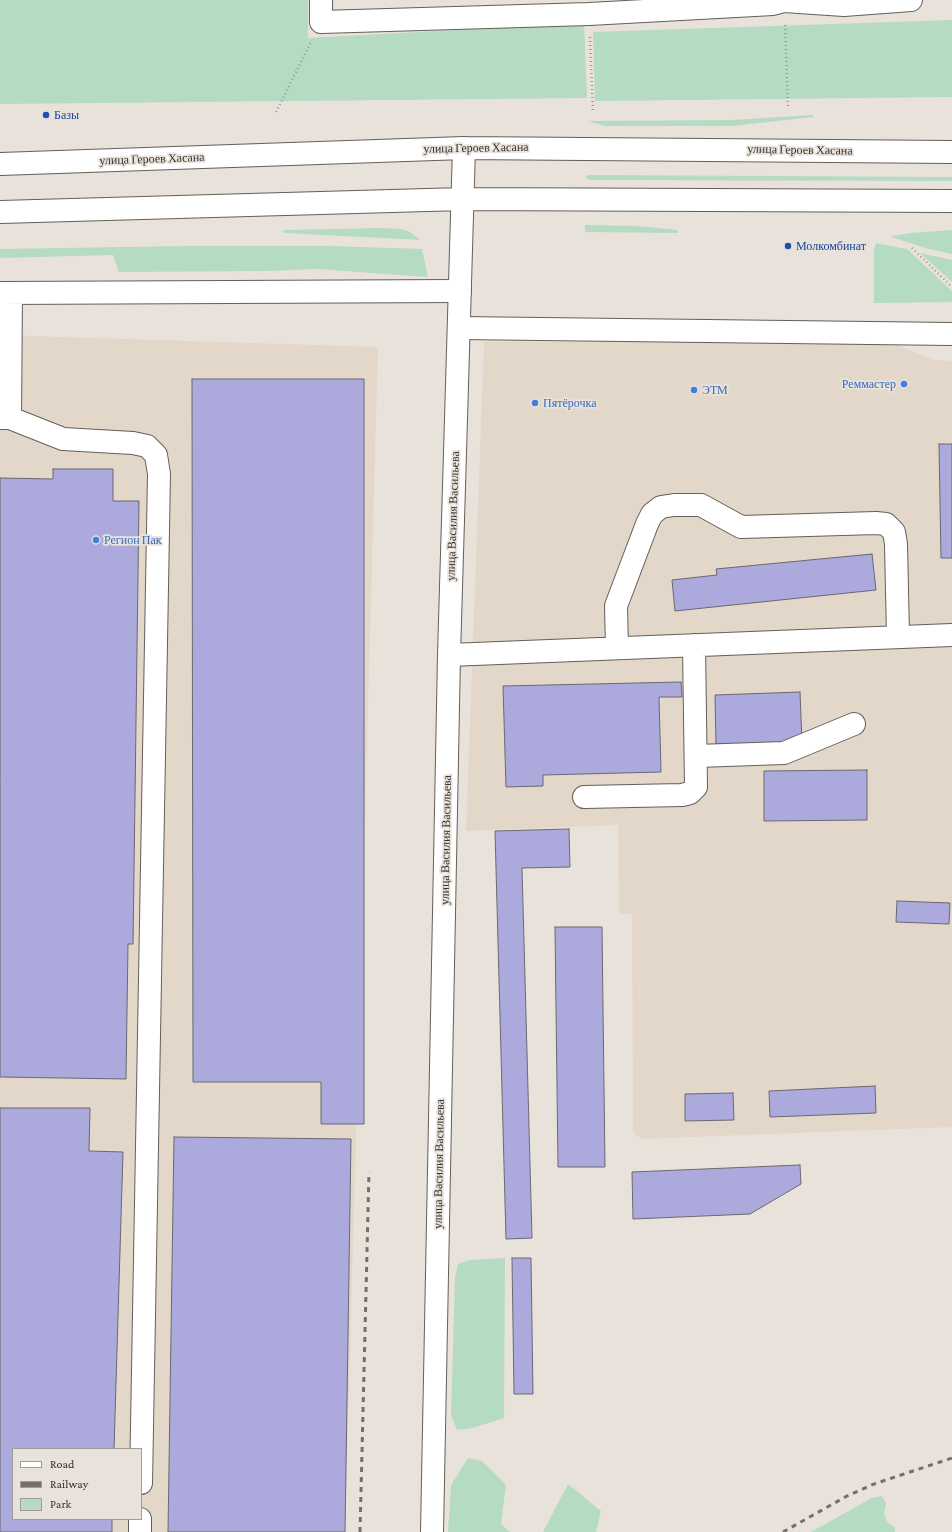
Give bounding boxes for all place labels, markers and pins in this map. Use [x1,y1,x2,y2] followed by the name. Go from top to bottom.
[54,108,79,122] place label: Базы
[41,110,51,120] marker: Базы
[796,239,866,253] place label: Молкомбинат
[783,241,793,251] marker: Молкомбинат
[842,377,896,391] place label: Реммастер
[899,379,909,389] marker: Реммастер
[702,383,728,397] place label: ЭТМ
[689,385,699,395] marker: ЭТМ
[543,396,596,410] place label: Пятёрочка
[530,398,540,408] marker: Пятёрочка
[104,533,162,547] place label: Регион Пак
[91,535,101,545] marker: Регион Пак

